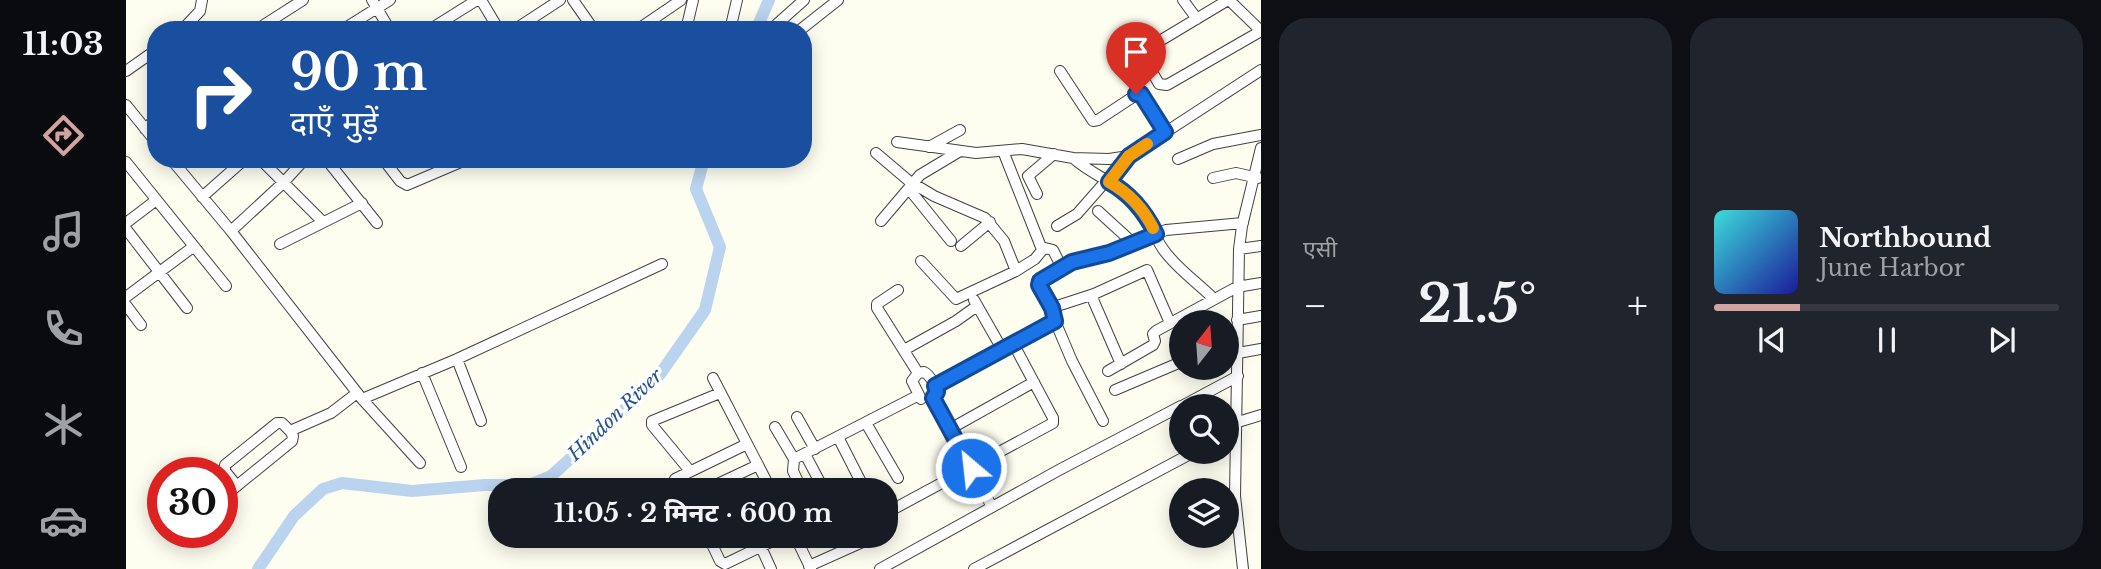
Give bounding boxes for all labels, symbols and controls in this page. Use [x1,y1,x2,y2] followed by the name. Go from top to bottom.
[1106,22,1166,94] pin
[22,24,104,64] text: 11:03
[1117,33,1155,71] icon: arrive
[290,42,427,103] text: 90 m
[175,49,266,140] icon: right
[290,103,378,143] text: दाएँ मुड़ें
[39,111,88,160] icon: directions
[39,207,88,256] icon: music
[1819,222,1991,254] text: Northbound
[1303,235,1337,263] text: एसी
[1819,254,1965,282] text: June Harbor
[1418,272,1536,336] text: 21.5°
[1303,282,1327,329] text: −
[1627,282,1648,329] text: +
[39,304,88,353] icon: phone
[1169,310,1239,380] north arrow
[1169,310,1239,548] map controls
[1753,321,1791,359] icon: previous
[1868,321,1906,359] icon: pause
[1983,321,2021,359] icon: next
[562,363,668,466] water label: Hindon River
[1169,394,1239,464] button: search
[39,400,88,449] icon: climate
[934,431,1008,505] position arrow
[147,457,238,548] speed limit sign: 30
[1169,478,1239,548] button: layers
[39,496,88,545] icon: car
[554,497,832,529] text: 11:05 · 2 मिनट · 600 m

